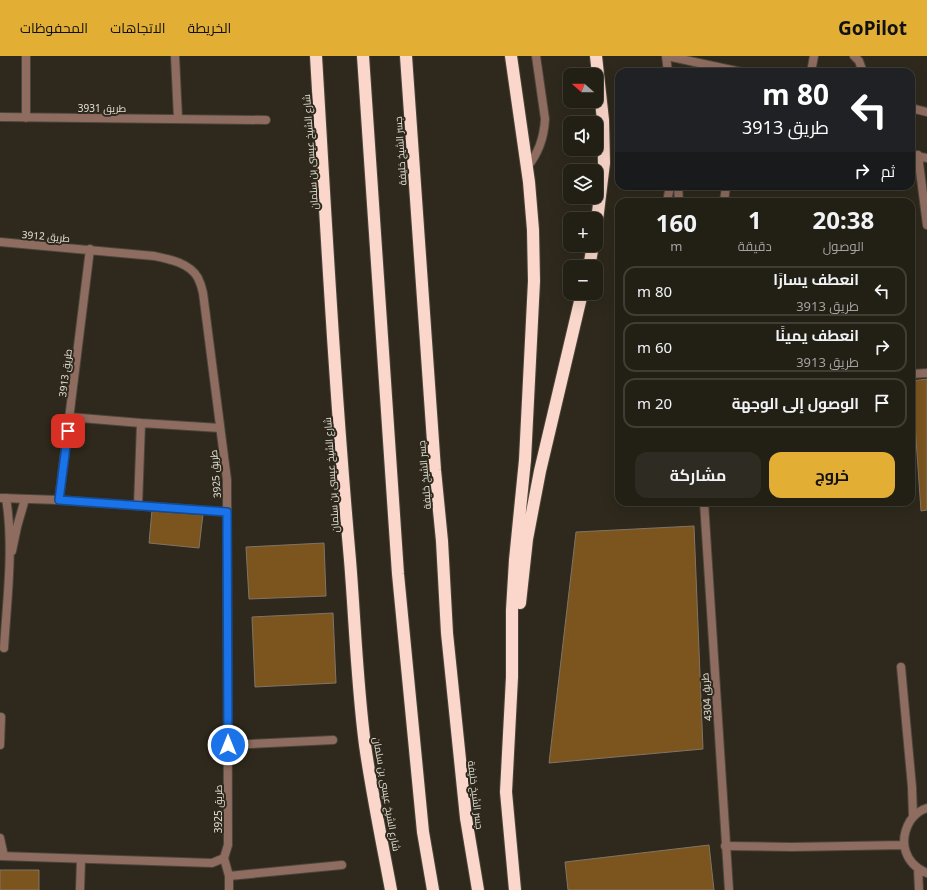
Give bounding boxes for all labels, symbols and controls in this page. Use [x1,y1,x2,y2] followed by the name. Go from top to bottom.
[838,15,907,41] text: GoPilot
[20,18,88,37] text: المحفوظات
[110,18,166,37] text: الاتجاهات
[188,18,231,37] text: الخريطة
[563,68,603,108] north arrow
[563,68,603,300] map controls
[762,75,829,113] text: 80 m
[843,84,895,136] icon: left
[299,94,321,210] street label: شارع الشيخ عيسى بن سلمان
[78,101,126,115] street label: طريق 3931
[742,115,829,139] text: طريق 3913
[391,116,409,186] street label: جسر الشيخ خليفة
[563,116,603,156] button: sound
[851,160,873,182] icon: right
[881,161,895,181] text: ثم
[563,164,603,204] button: layers
[748,203,762,236] text: 1
[813,203,874,236] text: 20:38
[656,206,697,239] text: 160
[563,212,603,252] button: +
[21,227,71,245] street label: طريق 3912
[670,237,683,255] text: m
[738,237,772,255] text: دقيقة
[823,237,864,255] text: الوصول
[563,260,603,300] button: −
[773,269,859,289] text: انعطف يسارًا
[871,280,893,302] icon: left
[637,281,672,301] text: 80 m
[796,297,859,315] text: طريق 3913
[775,325,859,345] text: انعطف يمينًا
[871,336,893,358] icon: right
[637,337,672,357] text: 60 m
[55,348,75,398] street label: طريق 3913
[796,353,859,371] text: طريق 3913
[871,392,893,414] icon: arrive
[637,393,672,413] text: 20 m
[732,393,859,413] text: الوصول إلى الوجهة
[51,414,85,448] pin
[320,417,342,533] street label: شارع الشيخ عيسى بن سلمان
[57,420,79,442] icon: arrive
[414,440,434,510] street label: جسر الشيخ خليفة
[206,449,224,499] street label: طريق 3925
[635,452,761,498] button: مشاركة
[769,452,895,498] button: خروج
[697,672,715,722] street label: طريق 4304
[207,724,249,766] position arrow
[370,736,404,852] street label: شارع الشيخ عيسى بن سلمان
[465,760,487,830] street label: جسر الشيخ خليفة
[211,785,225,833] street label: طريق 3925

